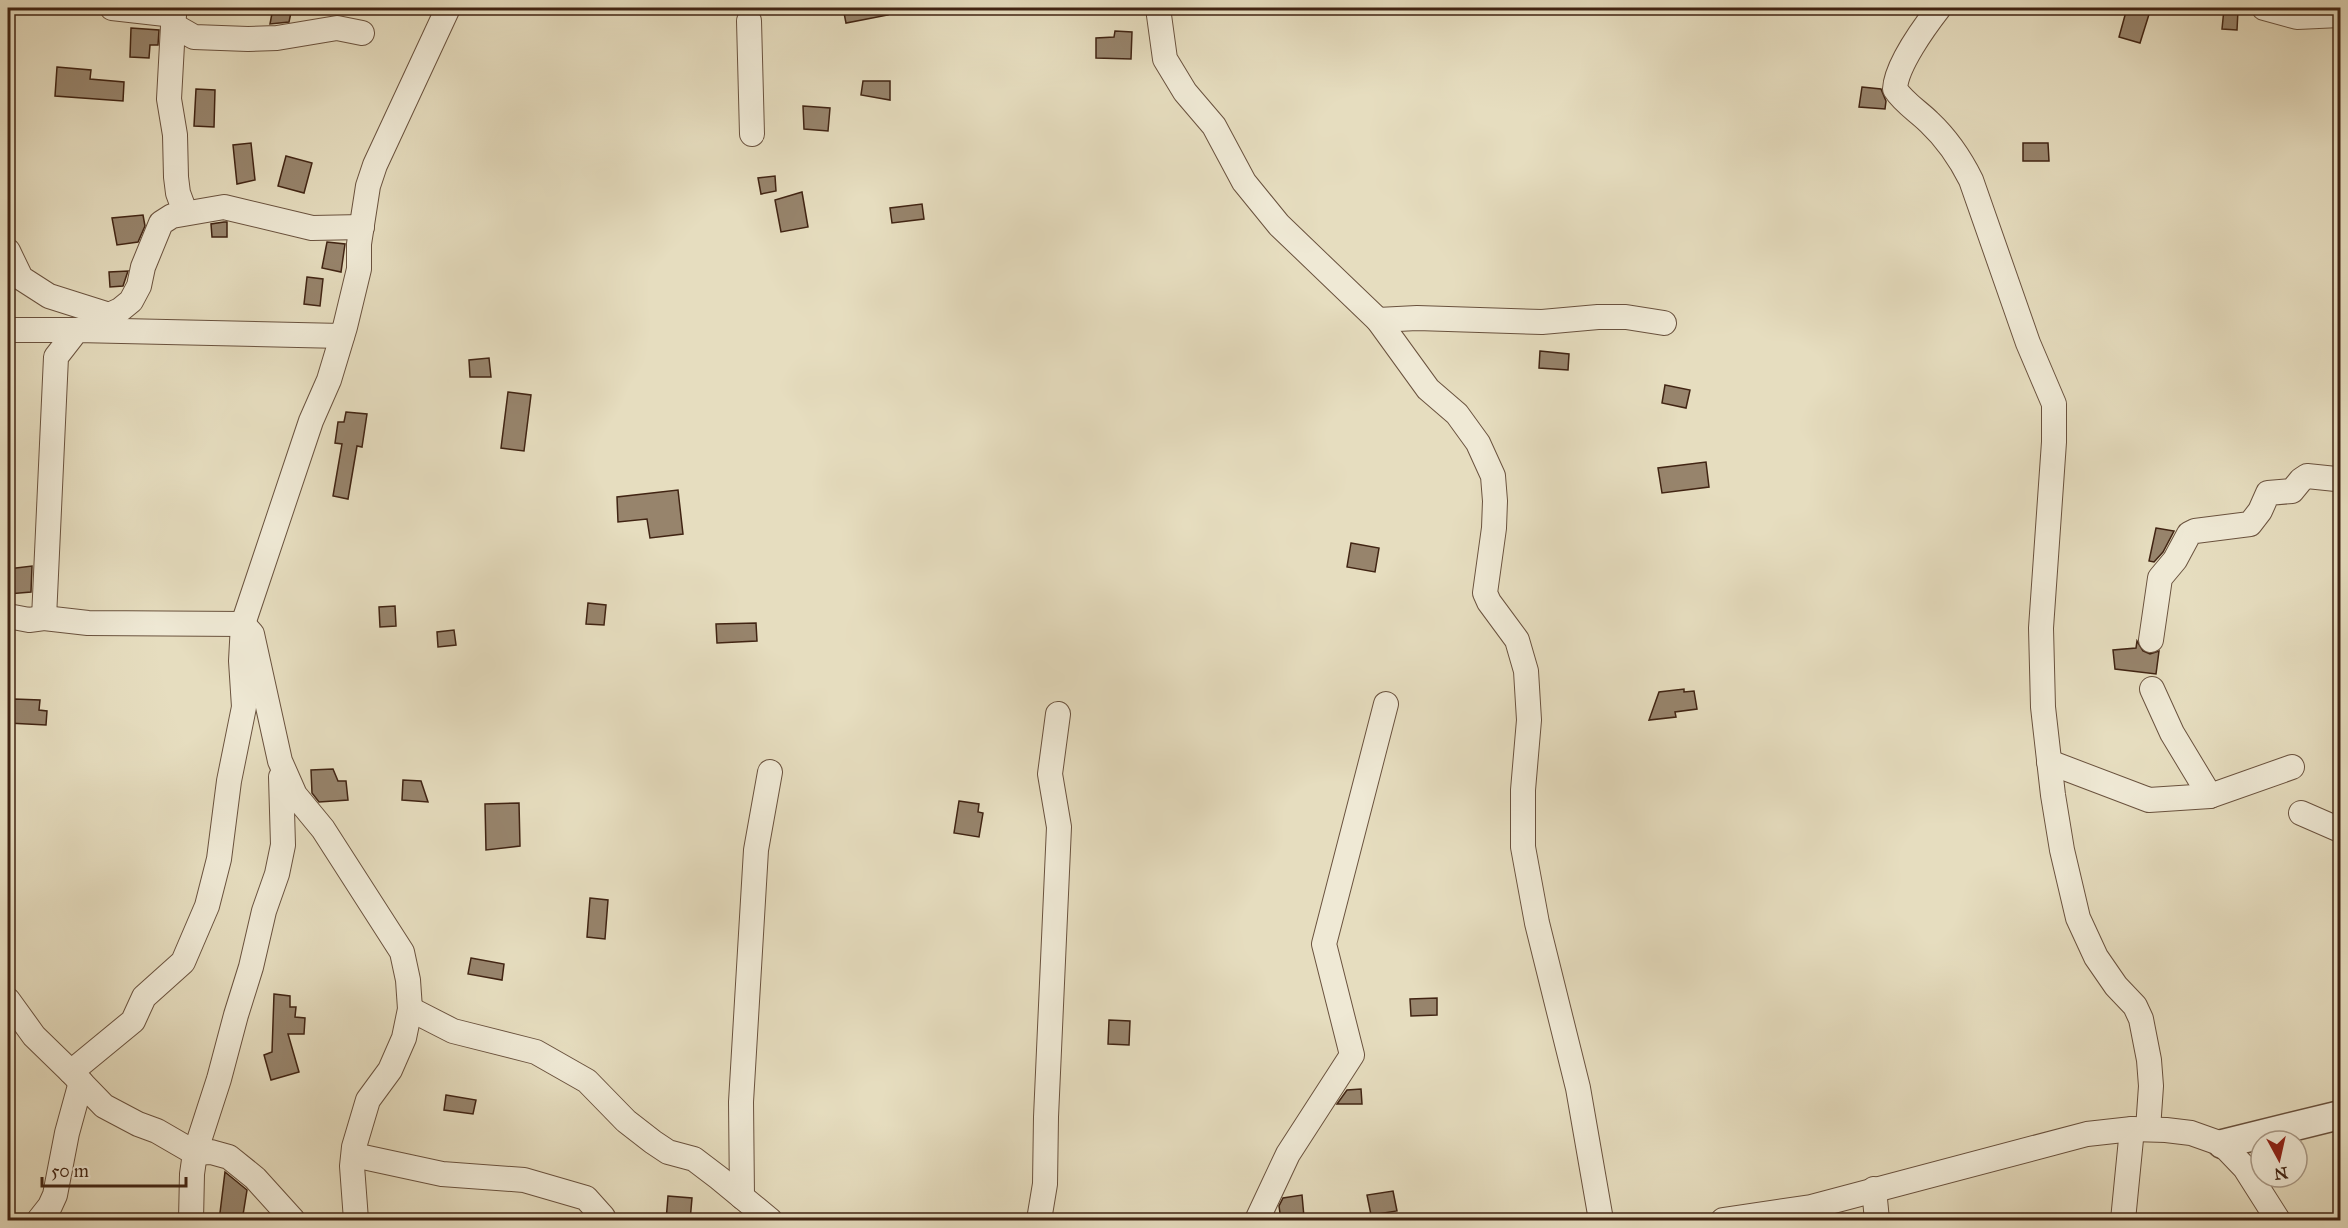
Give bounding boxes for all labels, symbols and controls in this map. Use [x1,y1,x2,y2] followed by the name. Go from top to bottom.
[2249,1129,2309,1189] north arrow
[42,1150,186,1188] scale bar
[51,1160,89,1182] text: 50 m
[2273,1163,2289,1184] text: N

